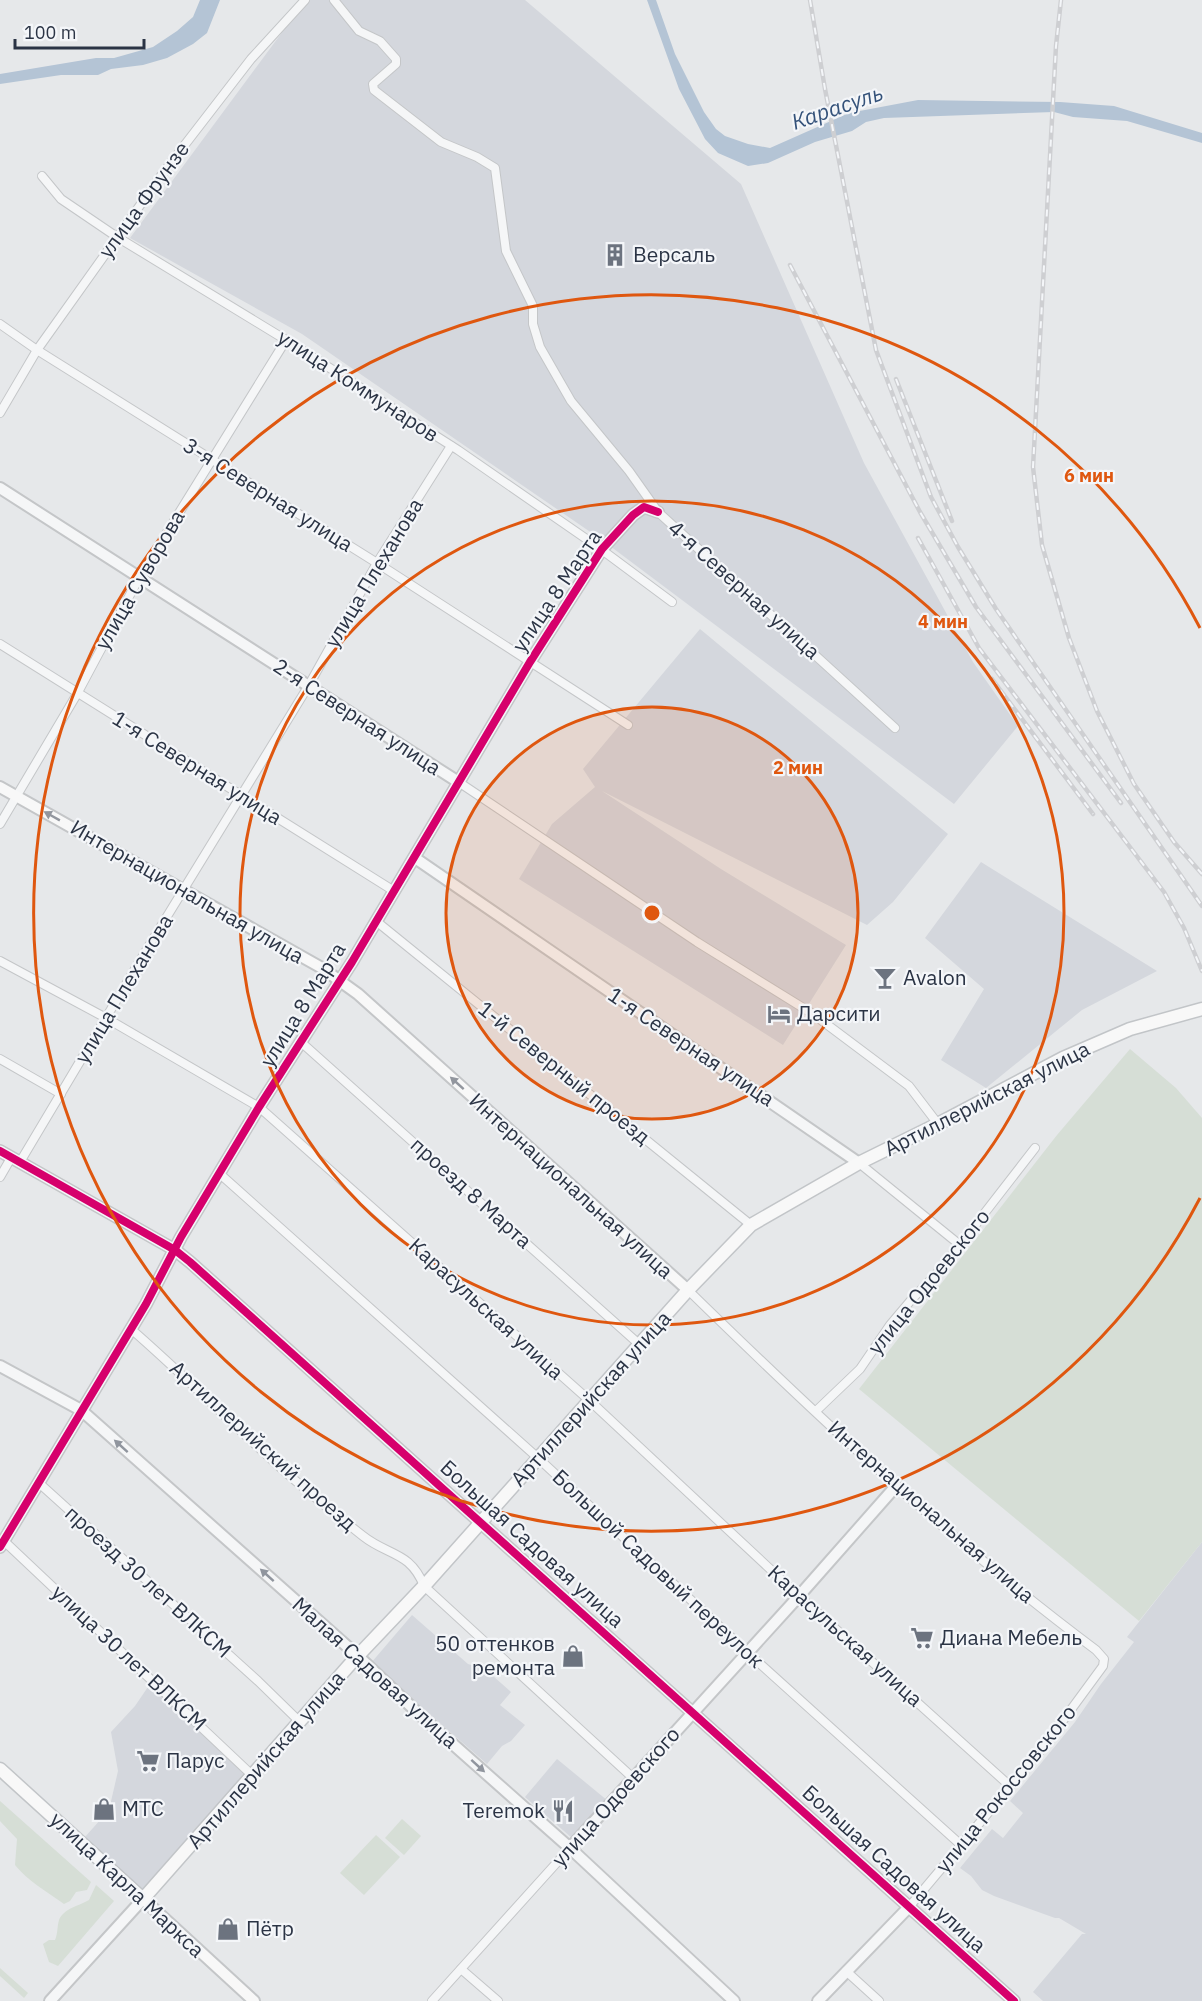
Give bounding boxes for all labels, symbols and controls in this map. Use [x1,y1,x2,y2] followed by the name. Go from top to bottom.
[15,12,144,50] scale bar
[24,21,76,44] text: 100 m
[787,77,887,136] water label: Карасуль
[91,135,195,263] street label: улица Фрунзе
[633,240,715,268] place label: Версаль
[602,242,628,268] building icon: Версаль
[272,322,445,448] street label: улица Коммунаров
[178,431,359,558] street label: 3-я Северная улица
[1064,464,1114,487] text: 6 мин
[317,493,429,652] street label: улица Плеханова
[88,505,190,654] street label: улица Суворова
[663,514,827,665] street label: 4-я Северная улица
[505,524,607,657] street label: улица 8 Марта
[918,610,968,633] text: 4 мин
[268,651,447,781] street label: 2-я Северная улица
[107,704,288,831] street label: 1-я Северная улица
[773,756,823,779] text: 2 мин
[44,810,60,821] one-way arrow
[66,813,309,970] street label: Интернациональная улица
[642,903,662,923] centre of rings
[67,909,179,1068] street label: улица Плеханова
[253,937,352,1072] street label: улица 8 Марта
[903,963,967,991] place label: Avalon
[872,965,898,991] bar icon: Avalon
[603,980,780,1112] street label: 1-я Северная улица
[473,994,656,1150] street label: 1-й Северный проезд
[797,999,881,1027] place label: Дарсити
[766,1001,792,1027] hotel icon: Дарсити
[879,1034,1094,1162] street label: Артиллерийская улица
[449,1076,464,1090] one-way arrow
[464,1086,680,1284] street label: Интернациональная улица
[405,1130,538,1254] street label: проезд 8 Марта
[861,1203,996,1360] street label: улица Одоевского
[403,1231,570,1385] street label: Карасульская улица
[504,1305,677,1492] street label: Артиллерийская улица
[164,1354,363,1537] street label: Артиллерийский проезд
[822,1414,1041,1609] street label: Интернациональная улица
[114,1440,129,1453] one-way arrow
[435,1453,631,1633] street label: Большая Садовая улица
[547,1463,770,1674] street label: Большой Садовый переулок
[59,1499,238,1664] street label: проезд 30 лет ВЛКСМ
[762,1558,929,1712] street label: Карасульская улица
[260,1569,275,1582] one-way arrow
[46,1578,213,1737] street label: улица 30 лет ВЛКСМ
[287,1590,465,1754] street label: Малая Садовая улица
[940,1623,1082,1651] place label: Диана Мебель
[909,1625,935,1651] supermarket icon: Диана Мебель
[435,1629,555,1681] place label: 50 оттенков ремонта
[560,1643,586,1669] shop icon: 50 оттенков ремонта
[180,1664,350,1854] street label: Артиллерийская улица
[929,1699,1082,1878] street label: улица Рокоссовского
[545,1720,686,1872] street label: улица Одоевского
[166,1746,225,1774] place label: Парус
[135,1748,161,1774] supermarket icon: Парус
[470,1759,485,1772] one-way arrow
[797,1778,993,1958] street label: Большая Садовая улица
[122,1794,164,1822] place label: МТС
[91,1796,117,1822] shop icon: МТС
[463,1796,545,1824] place label: Teremok
[550,1798,576,1824] restaurant icon: Teremok
[44,1805,211,1963] street label: улица Карла Маркса
[246,1914,294,1942] place label: Пётр
[215,1916,241,1942] shop icon: Пётр

